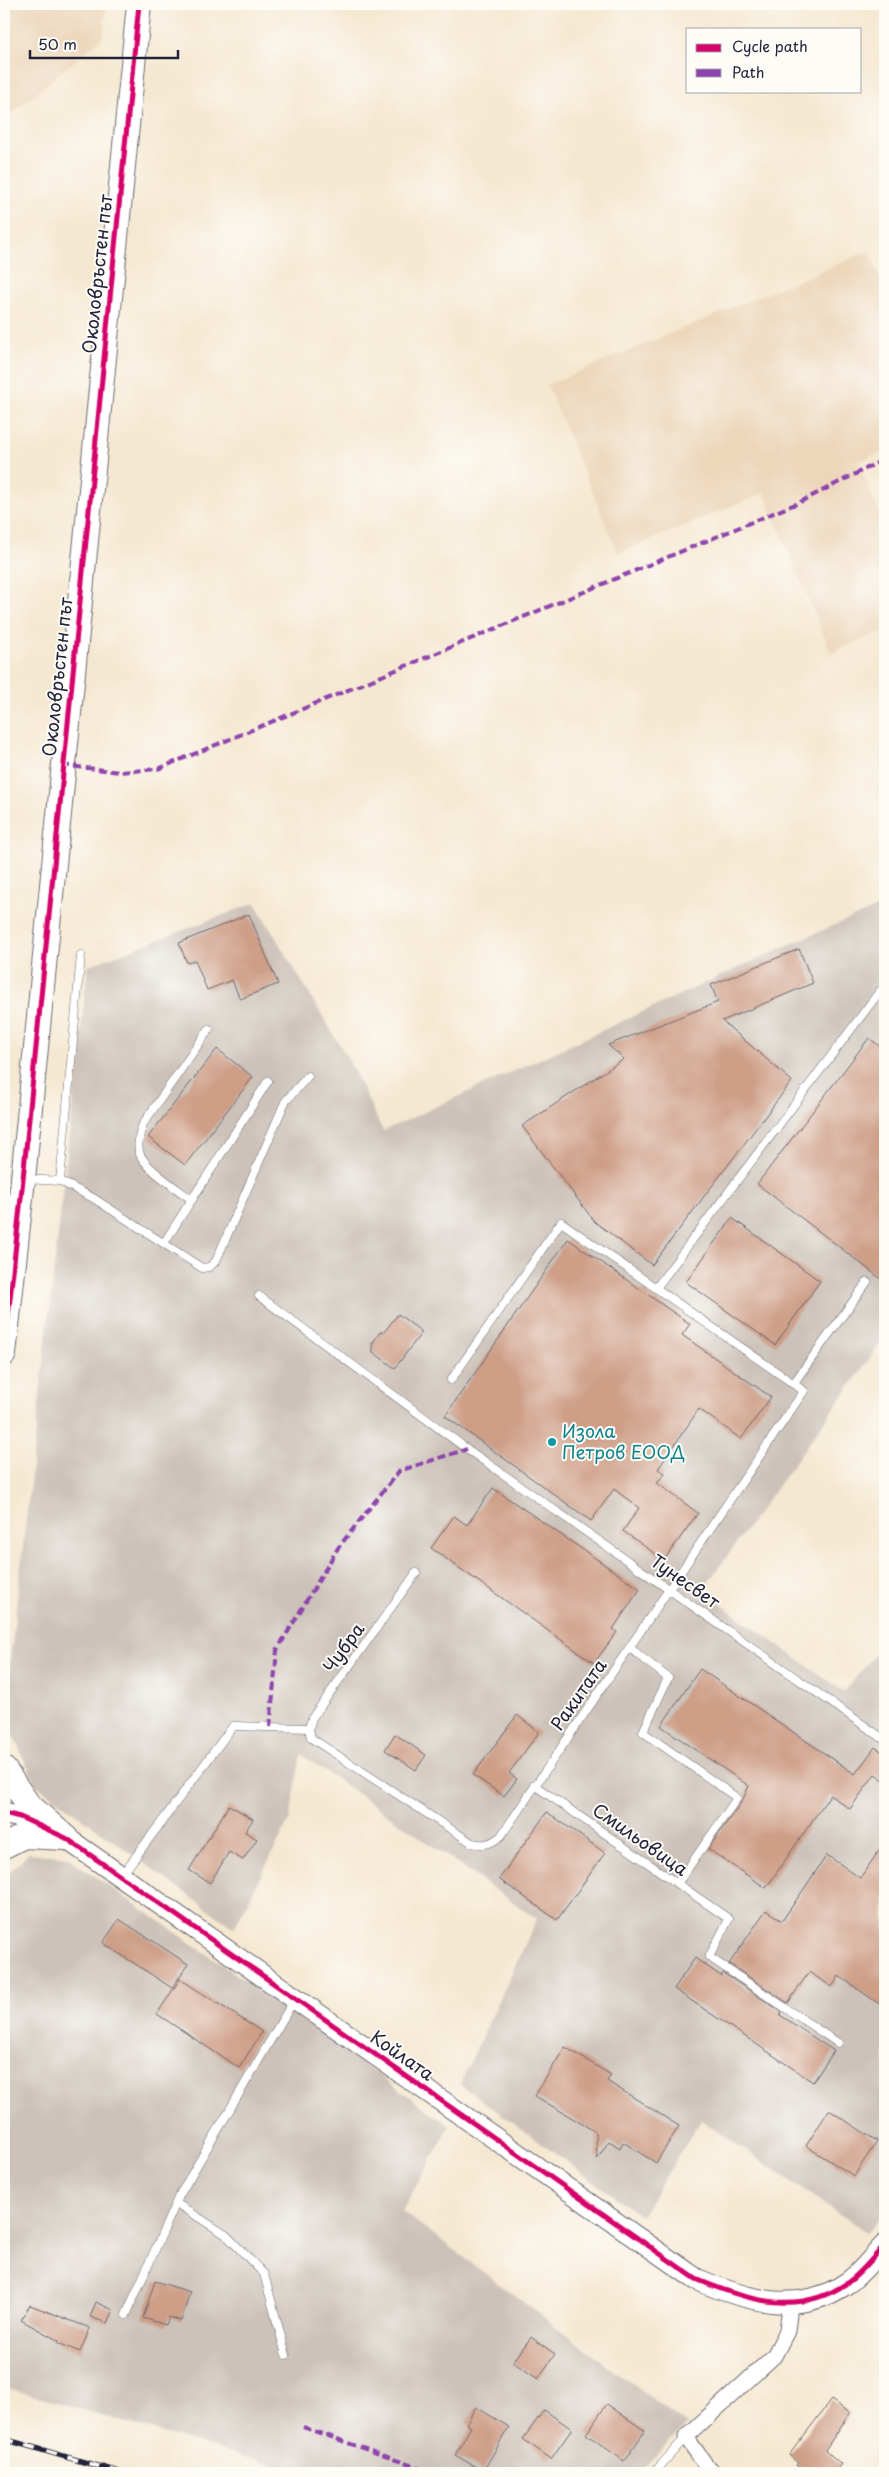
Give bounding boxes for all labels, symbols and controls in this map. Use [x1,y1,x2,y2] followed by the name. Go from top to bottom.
[30,28,178,60] scale bar
[686,28,862,92] legend
[38,32,77,55] text: 50 m
[732,34,808,57] text: Cycle path
[732,60,764,83] text: Path
[75,192,118,355] street label: Околовръстен път
[35,595,78,758] street label: Околовръстен път
[562,1417,685,1465] place label: Изола Петров ЕООД
[546,1436,558,1448] marker: Изола Петров ЕООД
[646,1547,726,1615] street label: Тунесвет
[315,1616,371,1678] street label: Чубра
[543,1652,613,1735] street label: Ракитата
[588,1796,695,1882] street label: Смильовица
[366,2023,441,2087] street label: Койлата

